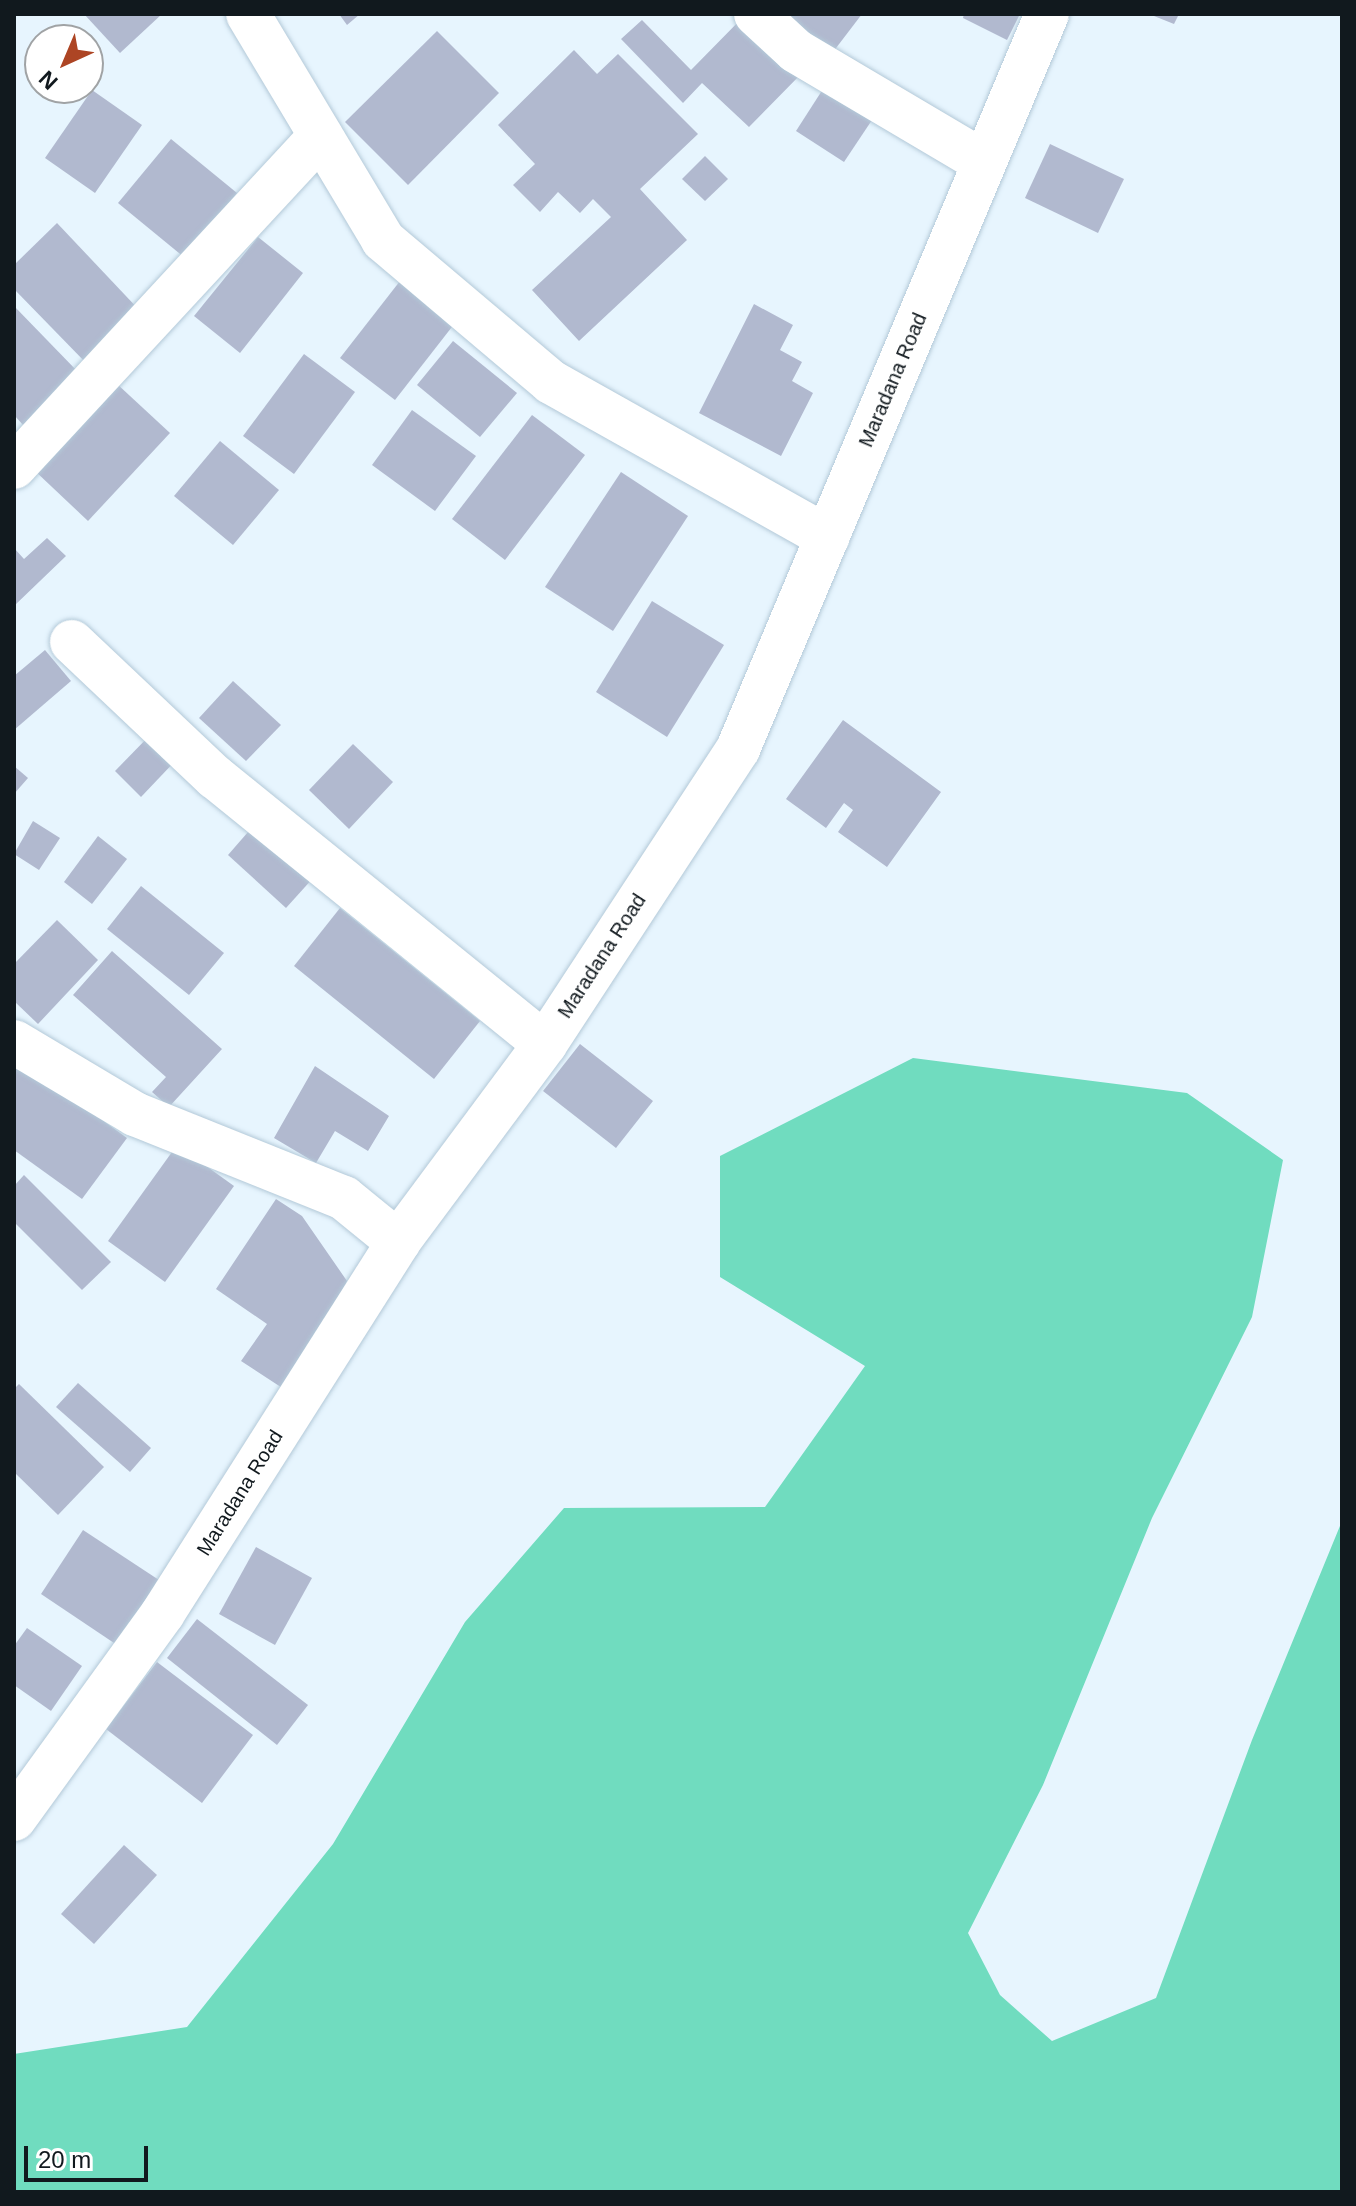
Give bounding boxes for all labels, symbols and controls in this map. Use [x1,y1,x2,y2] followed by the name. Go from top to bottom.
[24,24,104,104] north arrow
[34,66,63,95] text: N
[854,309,932,451] street label: Maradana Road
[553,889,651,1023] street label: Maradana Road
[192,1426,288,1560] street label: Maradana Road
[28,2130,152,2180] scale bar
[38,2146,91,2173] text: 20 m

